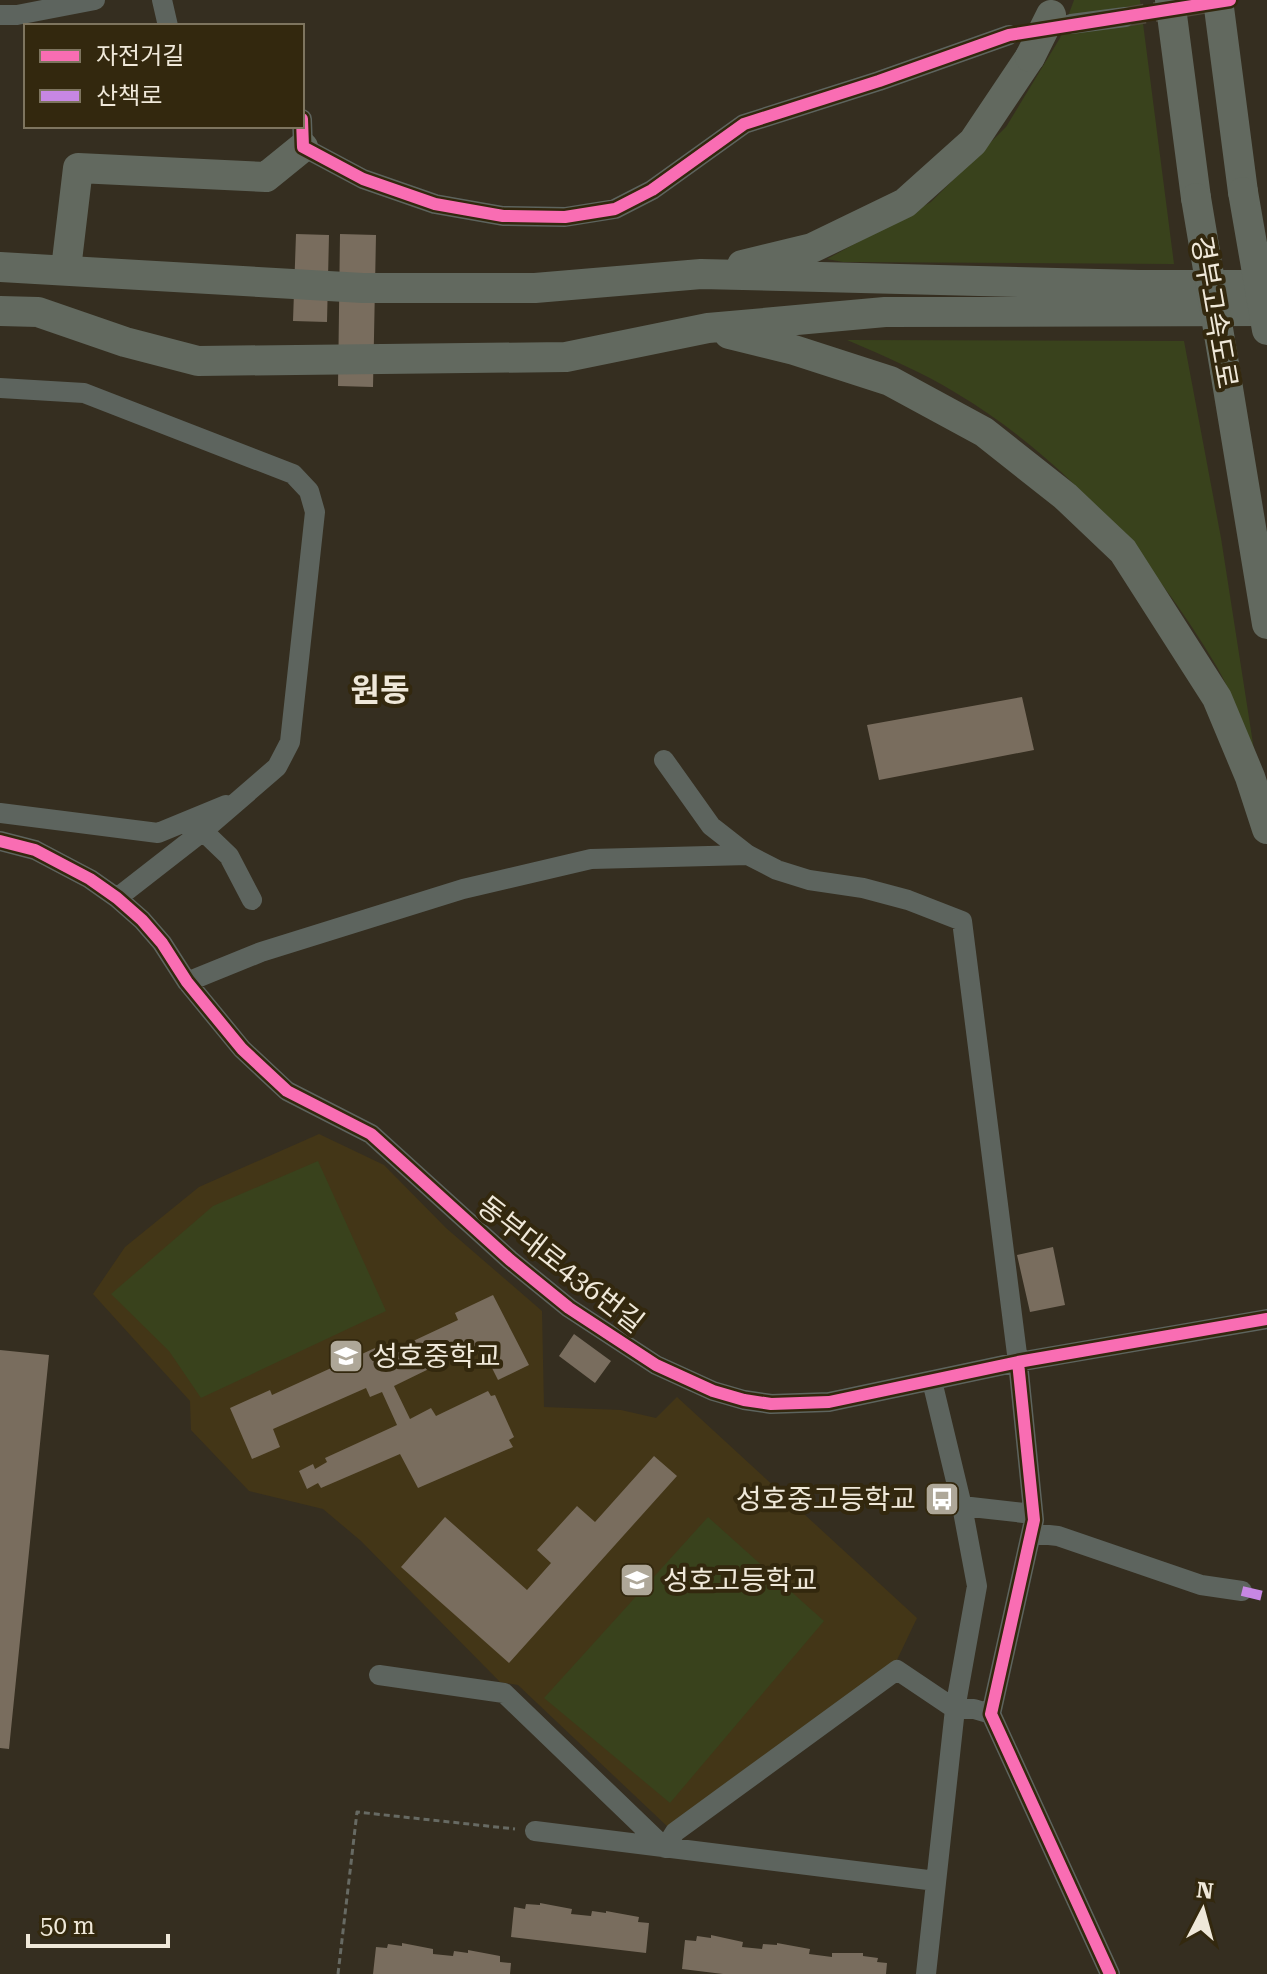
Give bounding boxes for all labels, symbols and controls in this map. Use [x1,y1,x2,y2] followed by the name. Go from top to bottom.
[24,24,304,128] legend
[96,42,184,70] text: 자전거길
[96,82,162,110] text: 산책로
[1185,233,1244,391] street label: 경부고속도로
[351,671,409,709] district label: 원동
[471,1189,650,1339] street label: 동부대로436번길
[327,1337,365,1375] school or university icon: 성호중학교
[372,1340,501,1373] place label: 성호중학교
[923,1480,961,1518] bus stop icon: 성호중고등학교
[736,1483,916,1516] place label: 성호중고등학교
[618,1561,656,1599] school or university icon: 성호고등학교
[663,1564,818,1597] place label: 성호고등학교
[1163,1870,1243,1950] north arrow
[1195,1877,1215,1904] text: N
[28,1898,168,1948] scale bar
[40,1912,95,1940] text: 50 m

